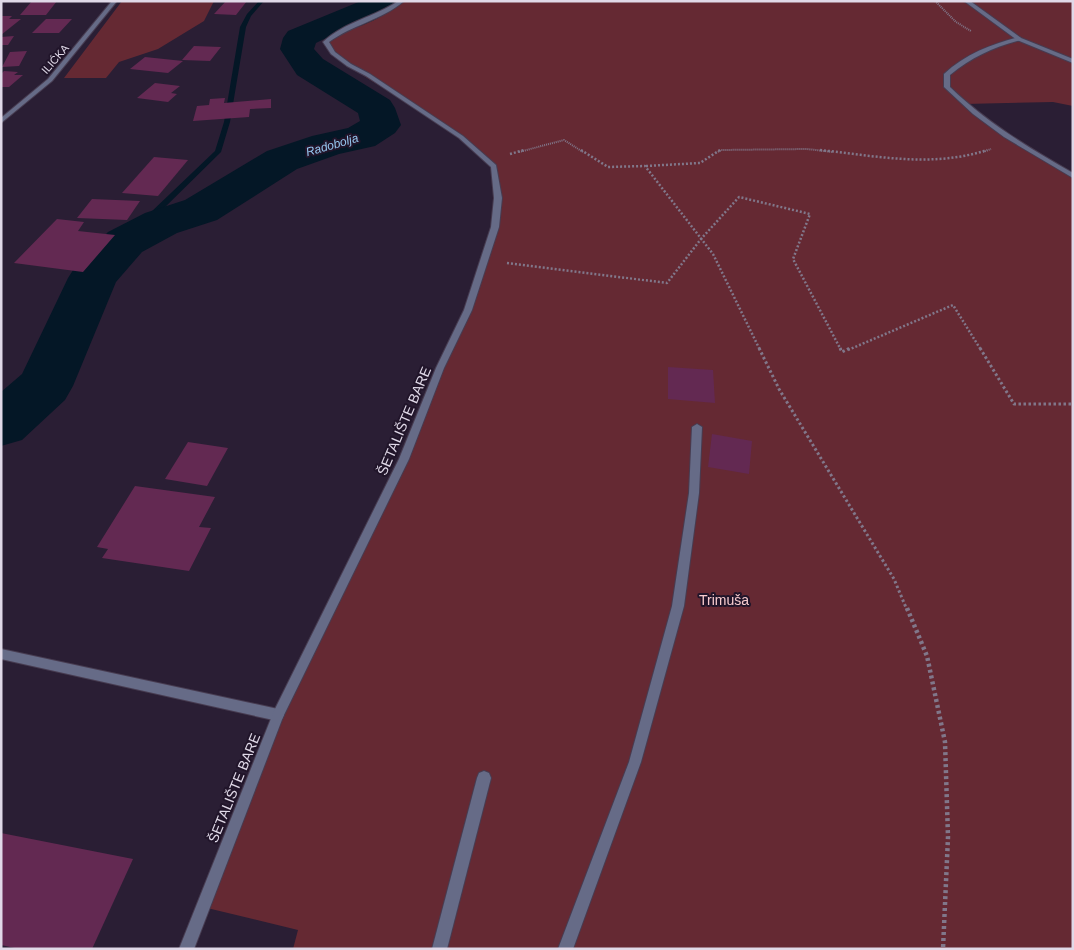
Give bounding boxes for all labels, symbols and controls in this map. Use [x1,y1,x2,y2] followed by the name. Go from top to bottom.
[39,41,71,76] street label: ILIĆKA
[304,131,360,159] water label: Radobolja
[374,364,434,478] street label: ŠETALIŠTE BARE
[699,592,749,608] park label: Trimuša
[205,731,263,845] street label: ŠETALIŠTE BARE

